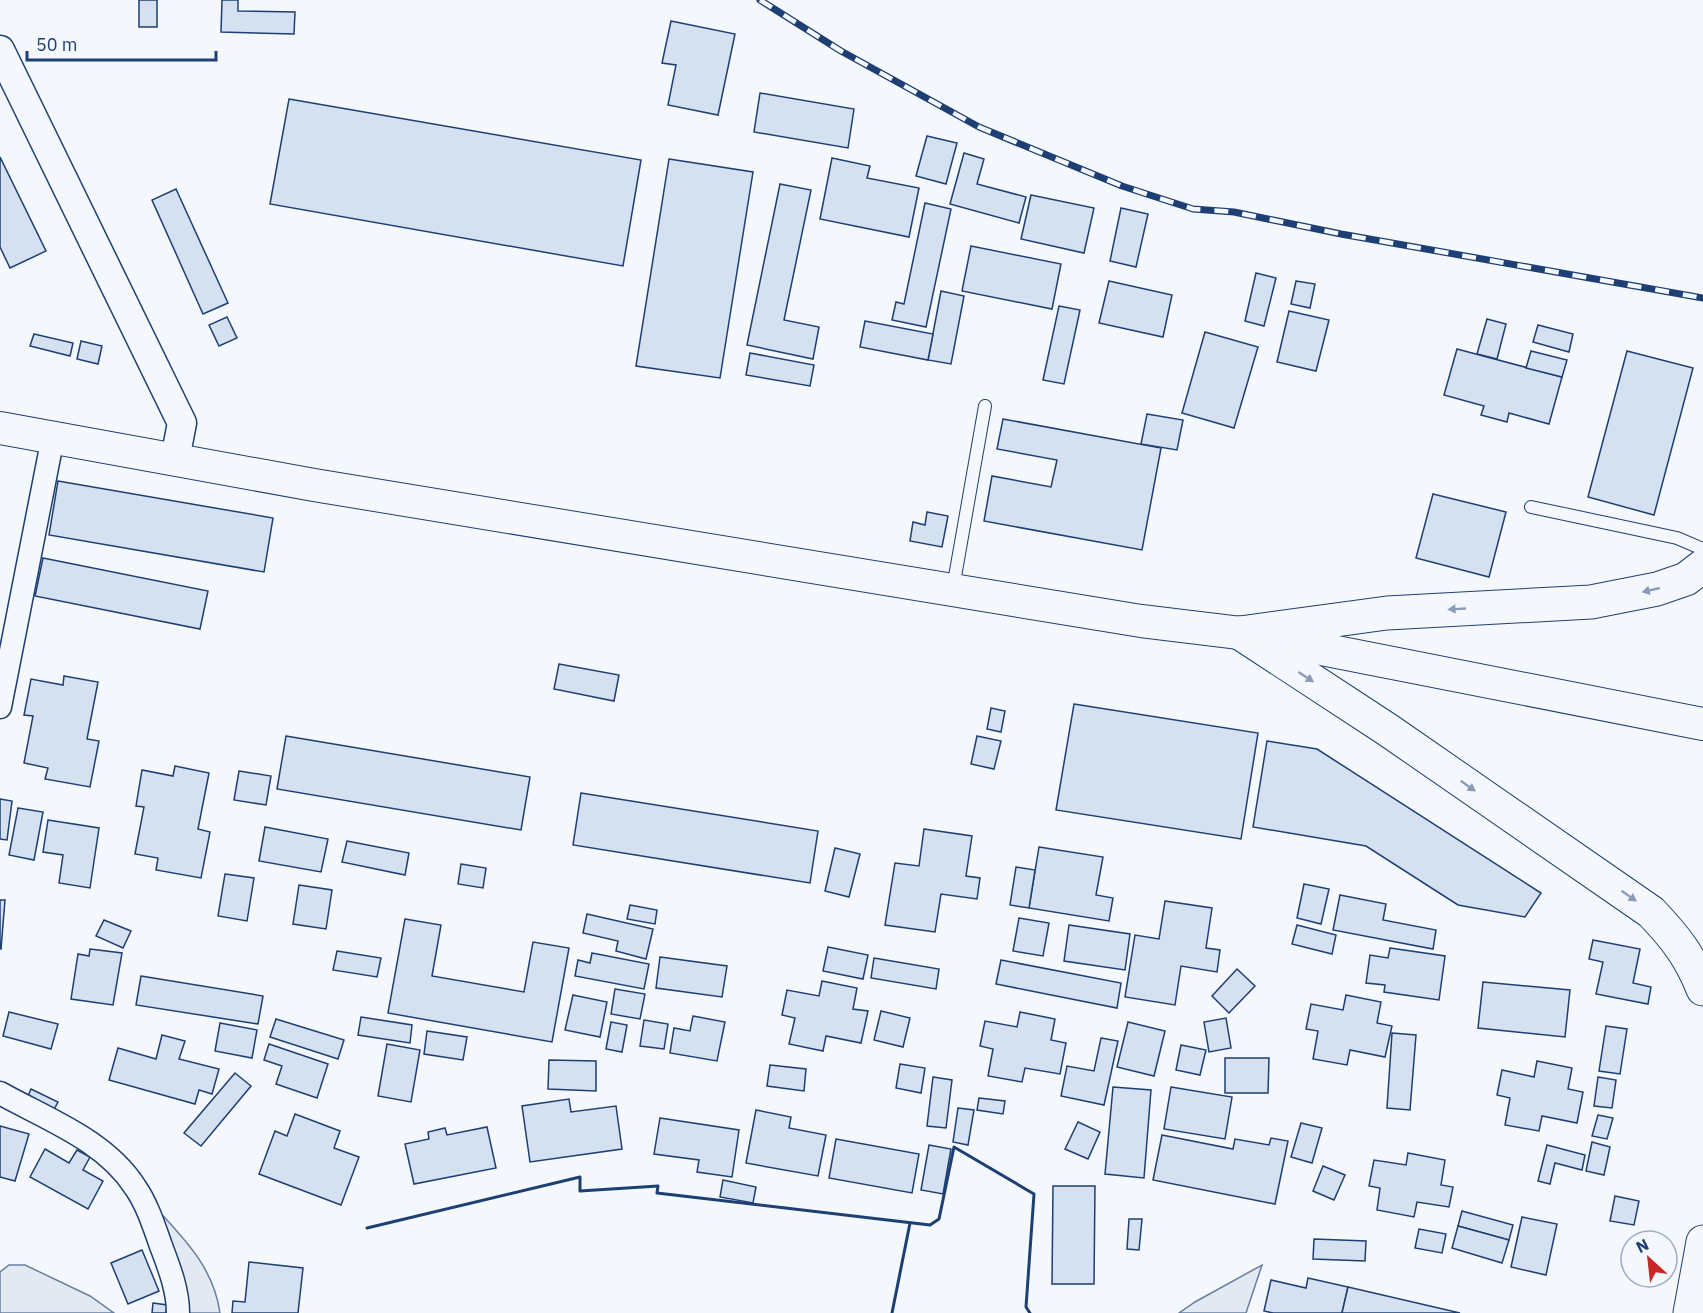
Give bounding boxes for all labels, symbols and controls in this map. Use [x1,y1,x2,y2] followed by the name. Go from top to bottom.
[27,24,216,62] scale bar
[36,33,78,56] text: 50 m
[1641,586,1660,595] one-way arrow
[1448,604,1467,613] one-way arrow
[1298,671,1315,682] one-way arrow
[1460,780,1476,791] one-way arrow
[1620,890,1636,902] one-way arrow
[1619,1229,1679,1289] north arrow
[1632,1234,1652,1257] text: N

